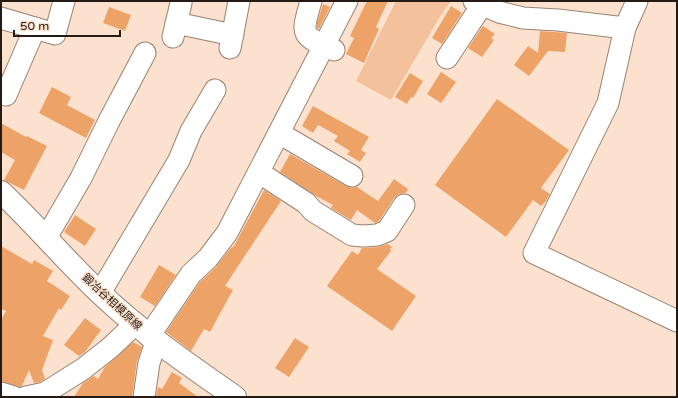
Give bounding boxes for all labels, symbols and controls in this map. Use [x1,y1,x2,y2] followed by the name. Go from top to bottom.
[14,12,120,38] scale bar
[20,19,49,33] text: 50 m
[79,271,145,333] street label: 鍛冶谷相模原線

